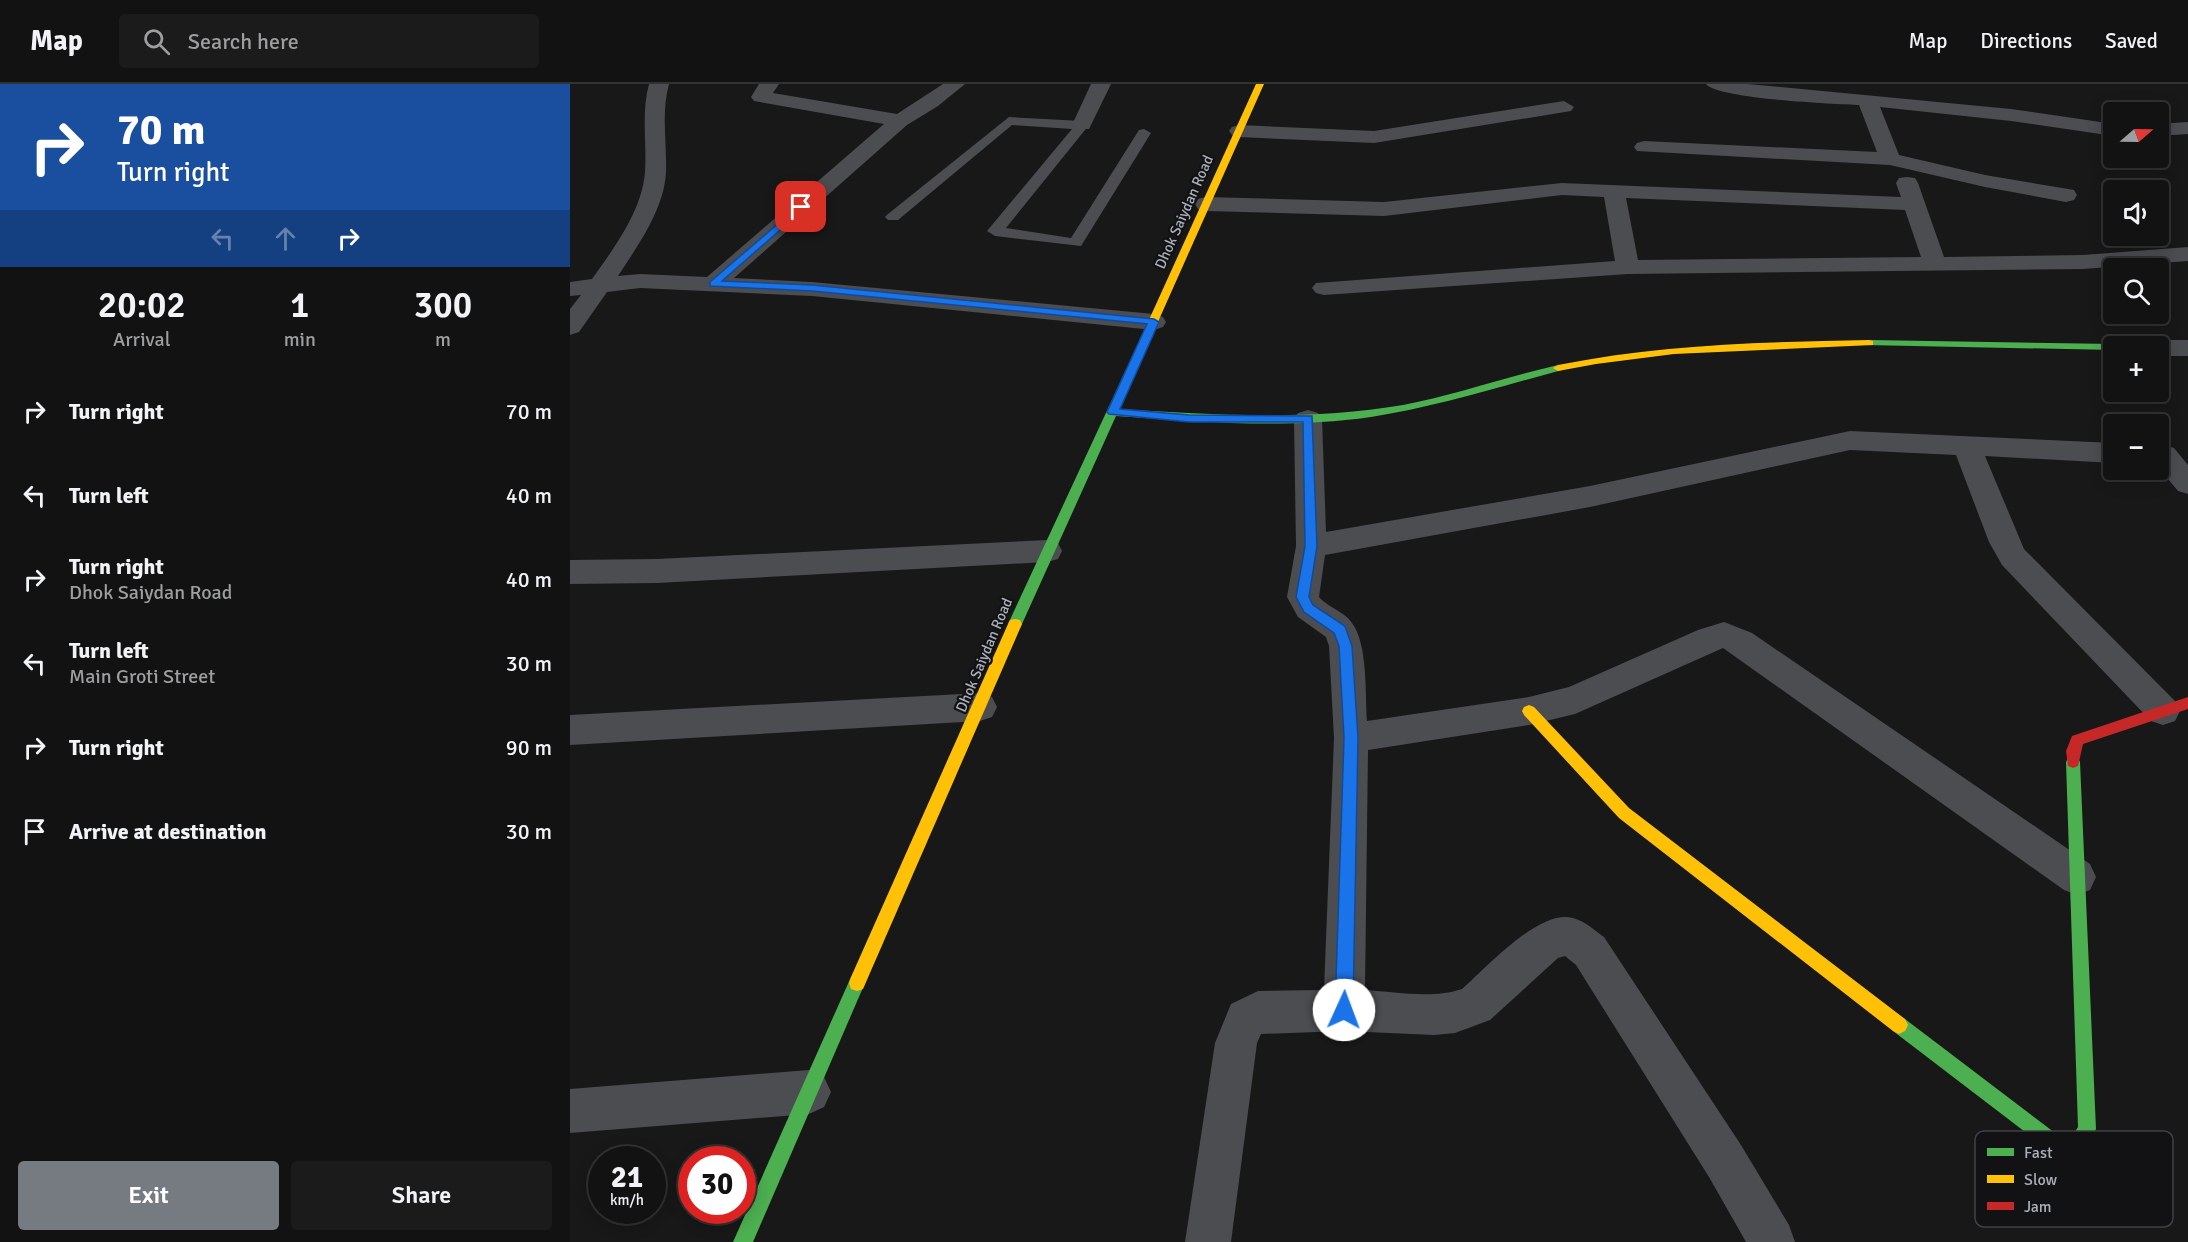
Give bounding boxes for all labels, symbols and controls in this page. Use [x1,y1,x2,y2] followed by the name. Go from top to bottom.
[119,14,539,68] search box
[30,24,83,58] text: Map
[140,25,173,58] icon: search
[188,28,299,55] text: Search here
[1909,28,1947,54] text: Map
[1980,28,2072,54] text: Directions
[2105,28,2158,54] text: Saved
[2103,102,2169,168] north arrow
[2103,102,2169,480] map controls
[117,105,206,156] text: 70 m
[18,108,96,186] icon: right
[1151,152,1217,272] street label: Dhok Saiydan Road
[117,156,230,189] text: Turn right
[2103,180,2169,246] button: sound
[775,181,826,232] pin
[784,190,817,223] icon: arrive
[206,222,239,255] icon: left
[269,222,302,255] icon: ahead
[332,222,365,255] icon: right
[2103,258,2169,324] button: search
[98,283,186,328] text: 20:02
[290,283,310,328] text: 1
[414,283,472,328] text: 300
[113,327,171,352] text: Arrival
[284,327,316,352] text: min
[435,327,451,352] text: m
[2103,336,2169,402] button: +
[18,395,51,428] icon: right
[69,398,164,425] text: Turn right
[506,398,552,425] text: 70 m
[2103,414,2169,480] button: −
[18,479,51,512] icon: left
[69,482,149,509] text: Turn left
[506,482,552,509] text: 40 m
[69,553,164,580] text: Turn right
[18,563,51,596] icon: right
[506,566,552,593] text: 40 m
[69,580,232,605] text: Dhok Saiydan Road
[952,595,1016,715] street label: Dhok Saiydan Road
[69,637,149,664] text: Turn left
[18,647,51,680] icon: left
[506,650,552,677] text: 30 m
[69,664,215,689] text: Main Groti Street
[18,731,51,764] icon: right
[69,734,164,761] text: Turn right
[506,734,552,761] text: 90 m
[18,815,51,848] icon: arrive
[69,818,266,845] text: Arrive at destination
[506,818,552,845] text: 30 m
[1312,978,1376,1042] position arrow
[1975,1131,2173,1227] legend
[2024,1143,2053,1163] text: Fast
[678,1146,756,1224] speed limit sign: 30
[611,1159,643,1196] text: 21
[18,1161,279,1230] button: Exit
[291,1161,552,1230] button: Share
[2024,1170,2058,1190] text: Slow
[610,1191,644,1209] text: km/h
[2024,1197,2052,1217] text: Jam

